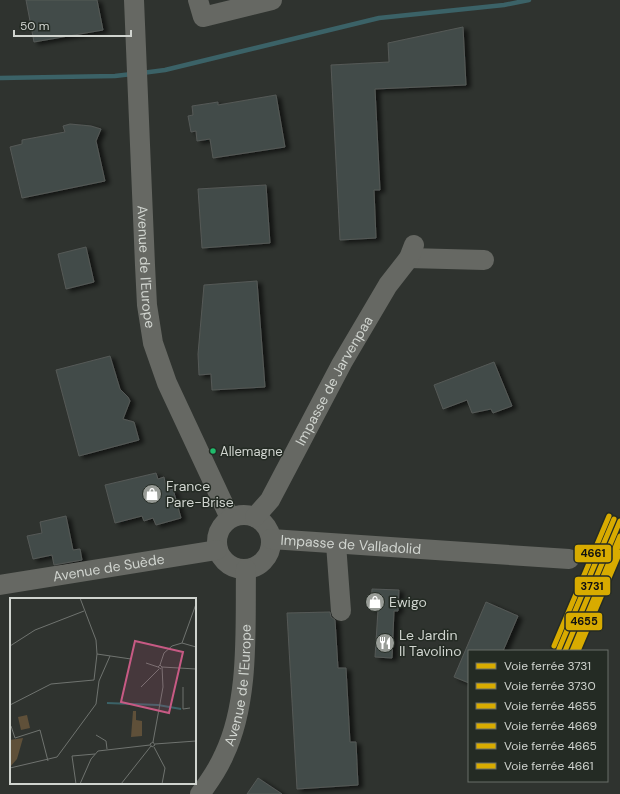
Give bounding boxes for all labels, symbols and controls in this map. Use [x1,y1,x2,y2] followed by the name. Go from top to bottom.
[14,12,131,38] scale bar
[20,18,49,34] text: 50 m
[134,205,160,329] street label: Avenue de l'Europe
[291,313,377,449] street label: Impasse de Jarvenpaa
[220,443,283,460] place label: Allemagne
[208,446,218,456] marker: Allemagne
[166,477,234,511] place label: France Pare-Brise
[141,483,163,505] shop icon: France Pare-Brise
[280,531,422,558] street label: Impasse de Valladolid
[574,544,612,563] line badge: 4661
[580,546,606,560] text: 4661
[52,550,166,585] street label: Avenue de Suède
[574,576,611,596] line badge: 3731
[581,579,603,593] text: 3731
[364,591,386,613] shop icon: Ewigo
[389,593,427,611] place label: Ewigo
[10,598,196,784] inset map
[565,612,603,631] line badge: 4655
[570,614,598,628] text: 4655
[220,624,255,749] street label: Avenue de l'Europe
[399,626,461,660] place label: Le Jardin Il Tavolino
[374,632,396,654] restaurant icon: Le Jardin Il Tavolino
[468,650,608,782] legend
[504,658,591,674] text: Voie ferrée 3731
[504,678,596,694] text: Voie ferrée 3730
[504,698,597,714] text: Voie ferrée 4655
[504,718,597,734] text: Voie ferrée 4669
[504,738,597,754] text: Voie ferrée 4665
[504,758,594,774] text: Voie ferrée 4661

